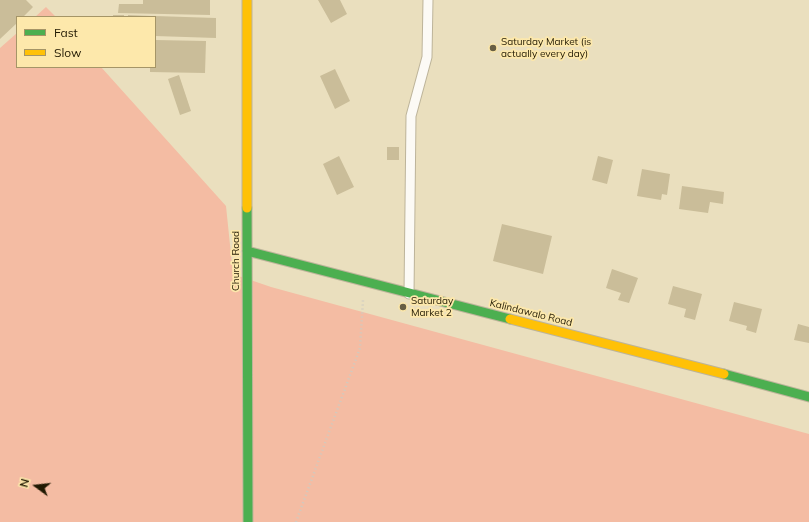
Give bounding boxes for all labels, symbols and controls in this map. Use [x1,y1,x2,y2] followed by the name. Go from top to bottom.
[16,16,156,68] legend
[54,25,78,40] text: Fast
[501,36,591,60] place label: Saturday Market (is actually every day)
[488,43,498,53] marker: Saturday Market (is actually every day)
[54,45,82,60] text: Slow
[230,231,242,291] street label: Church Road
[411,295,453,318] place label: Saturday Market 2
[488,297,574,329] street label: Kalindawalo Road
[398,302,408,312] marker: Saturday Market 2
[16,466,56,506] north arrow
[17,477,32,489] text: N

